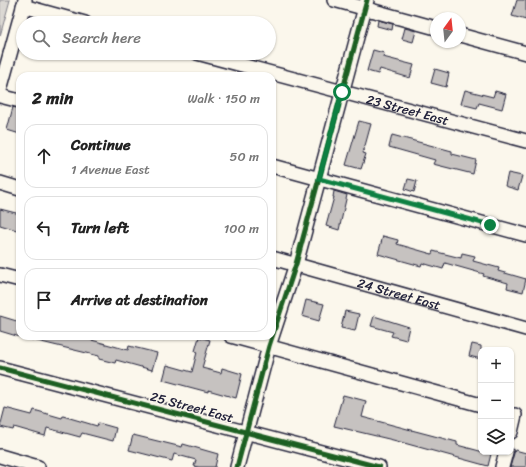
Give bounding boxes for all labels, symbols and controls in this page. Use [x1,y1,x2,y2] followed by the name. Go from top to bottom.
[430,12,466,48] north arrow
[16,16,276,60] search box
[62,25,141,51] text: Search here
[30,27,52,49] icon: search
[32,83,73,113] text: 2 min
[333,83,351,101] route start
[187,87,260,110] text: Walk · 150 m
[364,87,452,131] street label: 23 Street East
[71,132,131,158] text: Continue
[33,145,55,167] icon: ahead
[229,145,259,168] text: 50 m
[71,158,150,181] text: 1 Avenue East
[71,215,129,241] text: Turn left
[481,216,499,234] route end
[33,217,55,239] icon: left
[224,217,259,240] text: 100 m
[355,271,444,316] street label: 24 Street East
[71,287,208,313] text: Arrive at destination
[33,289,55,311] icon: arrive
[478,347,514,455] map controls
[478,347,514,383] button: +
[478,383,514,419] button: −
[148,385,237,429] street label: 25 Street East
[478,419,514,455] button: layers

